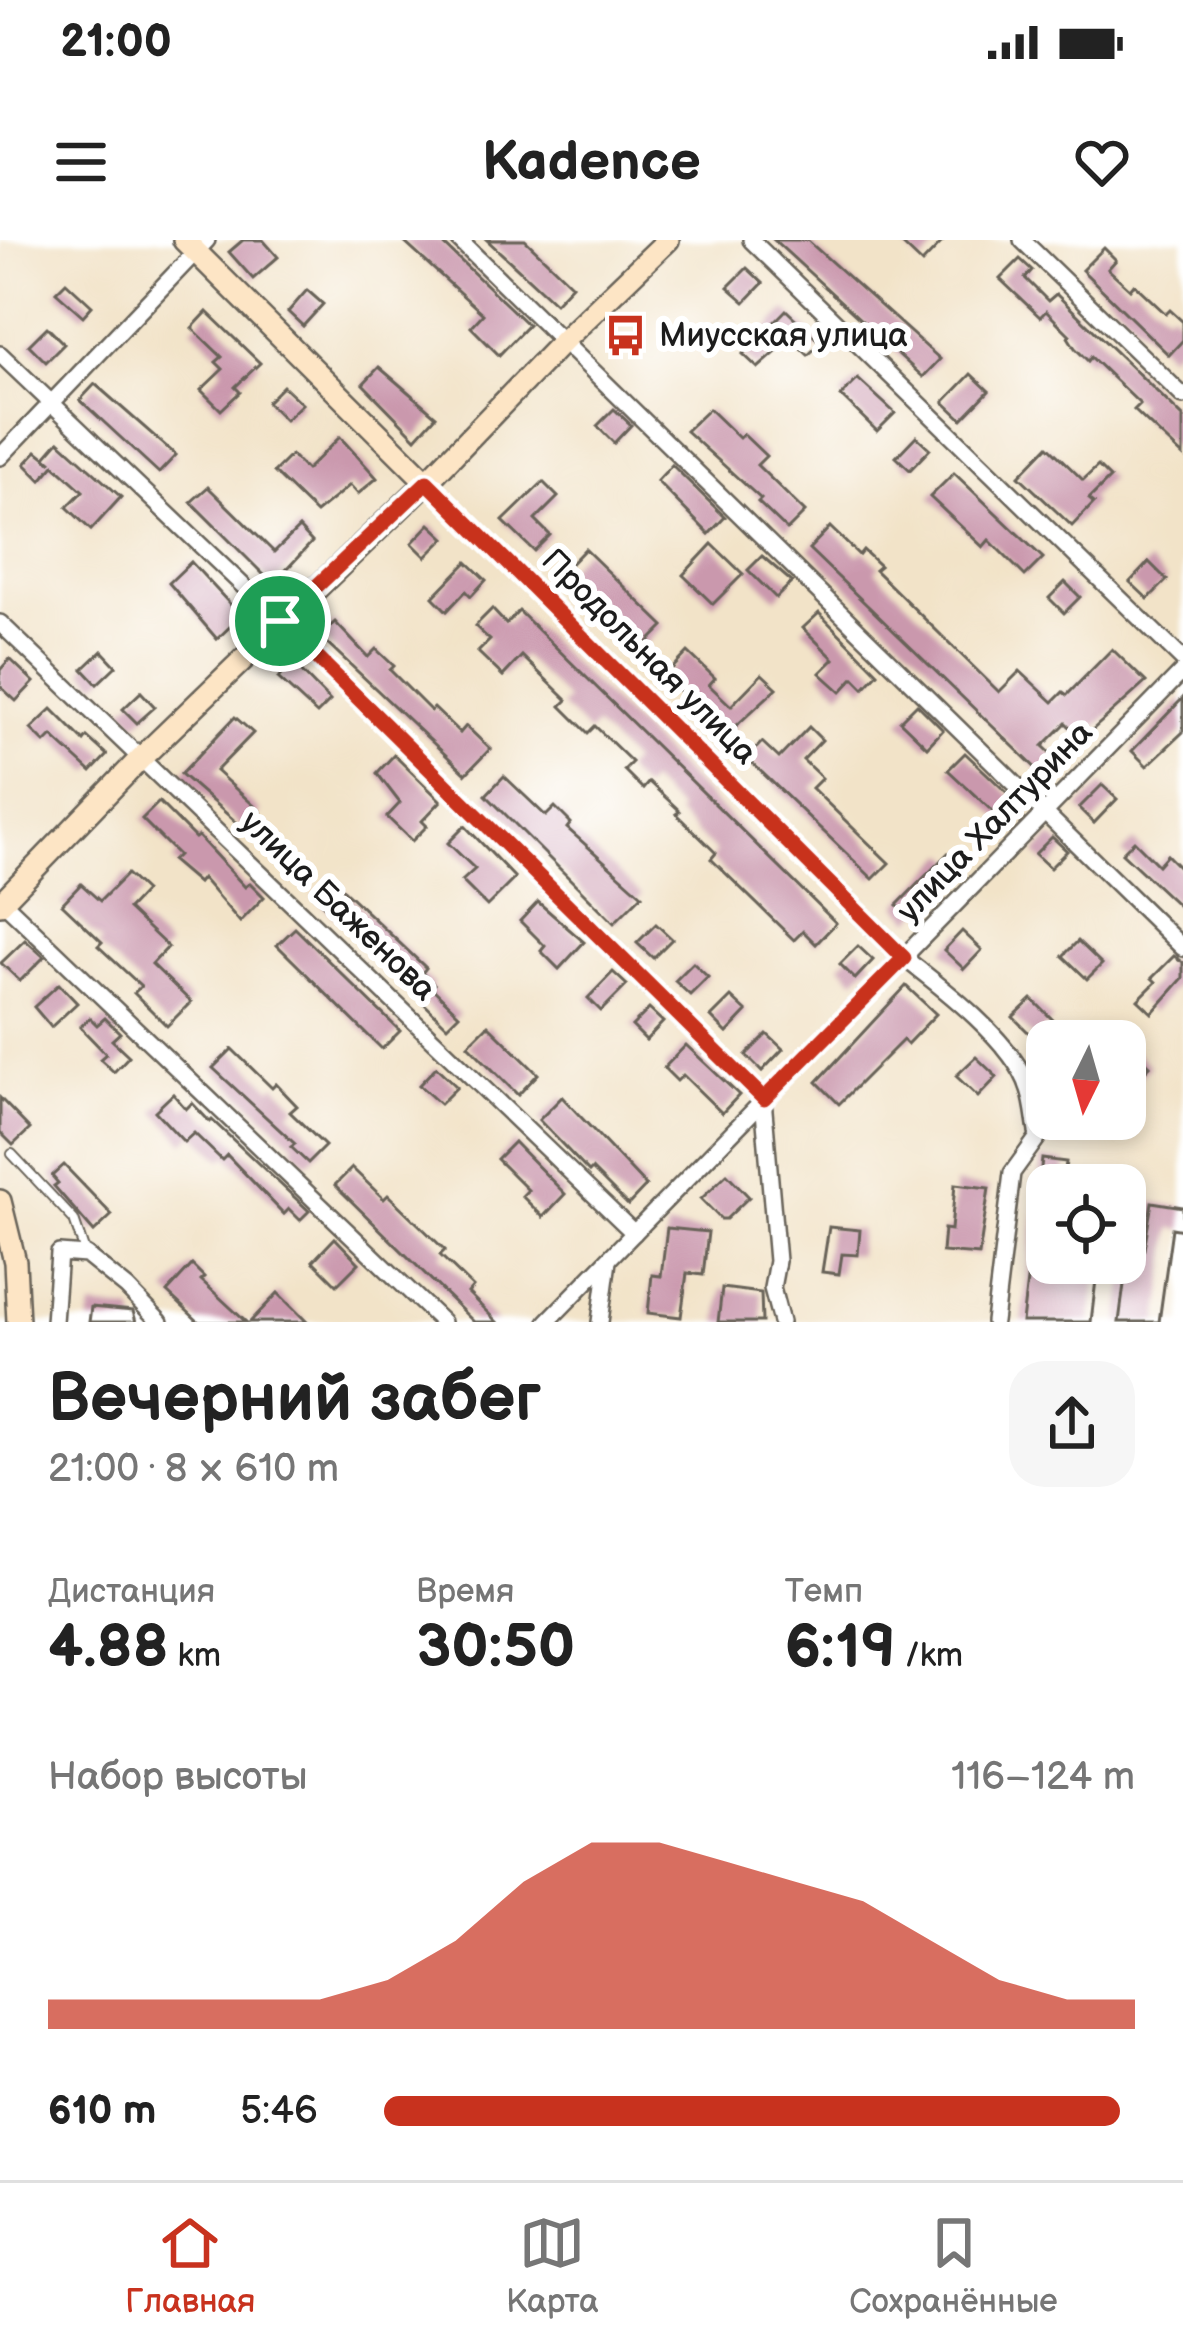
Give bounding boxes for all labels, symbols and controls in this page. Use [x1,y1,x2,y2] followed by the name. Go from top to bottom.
[60,15,172,70] text: 21:00
[48,129,114,195] icon: menu
[1069,129,1135,195] icon: heart
[482,130,701,195] text: Kadence
[602,313,648,359] bus stop icon: Миусская улица
[659,316,908,356] place label: Миусская улица
[533,541,765,773] street label: Продольная улица
[229,570,331,672] pin
[247,588,313,654] icon: arrive
[889,713,1101,931] street label: улица Халтурина
[232,802,444,1010] street label: улица Баженова
[1026,1020,1146,1140] north arrow
[1026,1020,1146,1284] map controls
[1026,1164,1146,1284] button: locate
[48,1361,541,1440] text: Вечерний забег
[1009,1361,1135,1487] button: share
[48,1446,339,1493] text: 21:00 · 8 × 610 m
[48,1572,215,1612] text: Дистанция
[416,1572,514,1612] text: Время
[785,1572,863,1612] text: Темп
[48,1612,169,1684] text: 4.88
[416,1612,575,1684] text: 30:50
[785,1612,896,1684] text: 6:19
[169,1636,221,1676] text: km
[896,1636,963,1676] text: /km
[48,1754,308,1801] text: Набор высоты
[951,1754,1135,1801] text: 116–124 m
[48,2088,156,2135] text: 610 m
[240,2088,318,2135] text: 5:46
[125,2210,255,2322] tab: Главная
[506,2210,599,2322] tab: Карта
[849,2210,1058,2322] tab: Сохранённые

